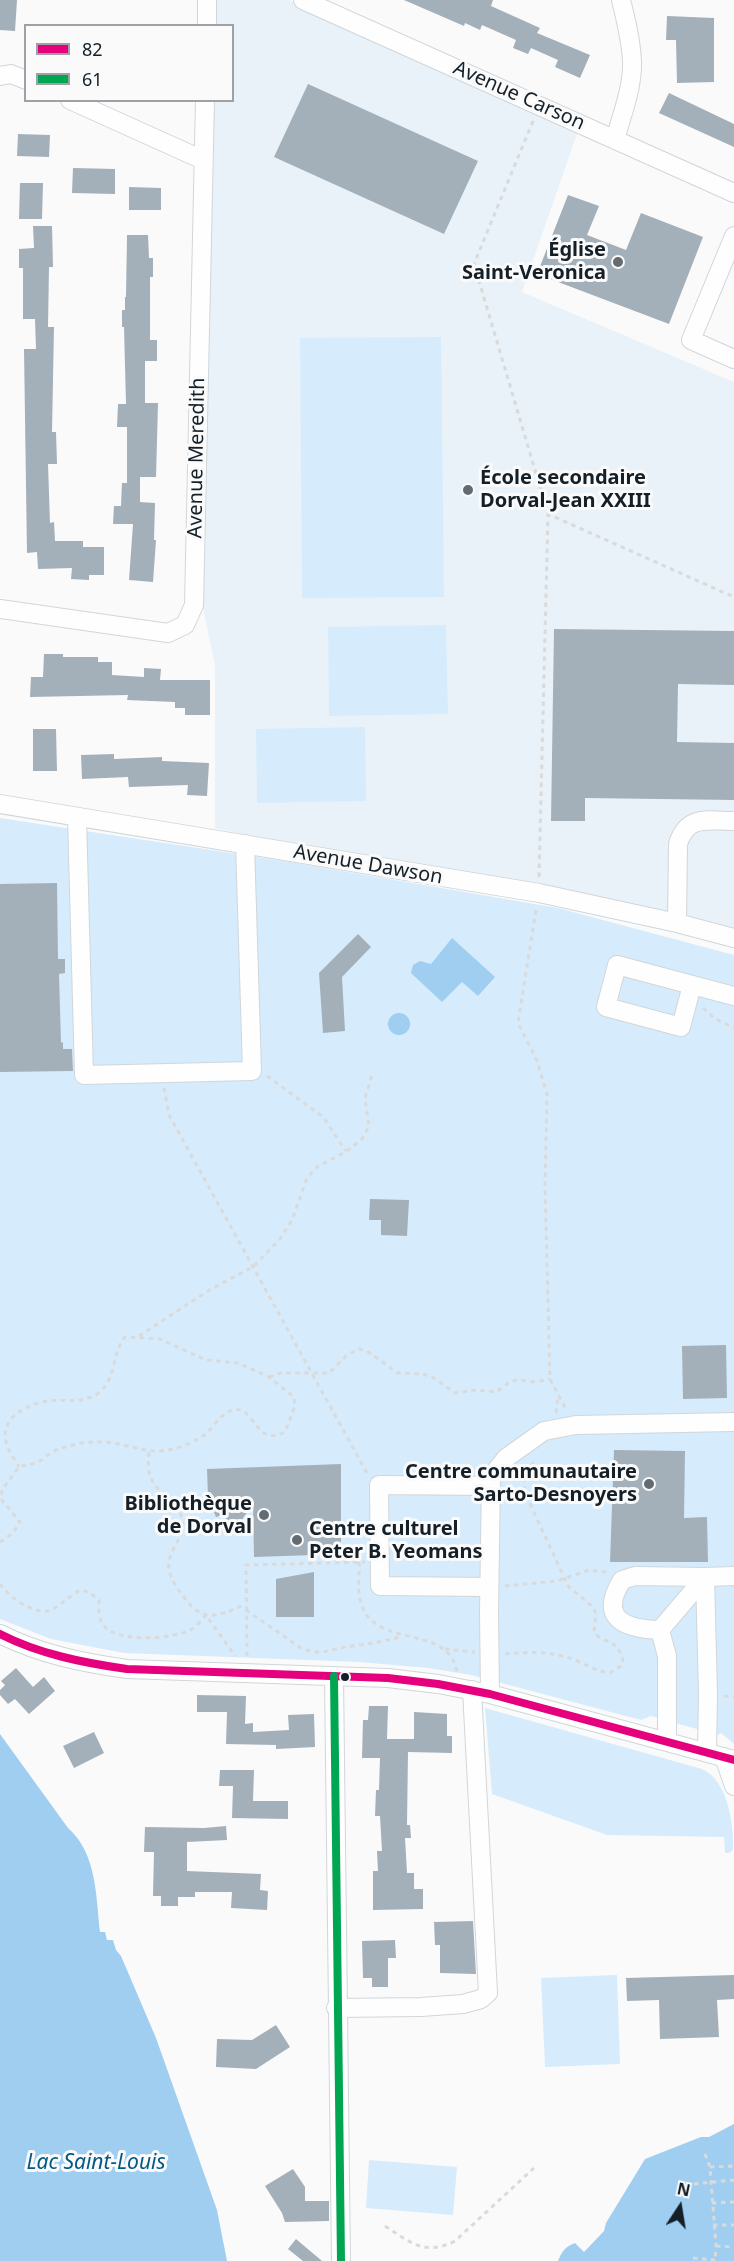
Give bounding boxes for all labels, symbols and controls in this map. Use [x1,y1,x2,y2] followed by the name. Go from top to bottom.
[24,24,234,102] legend
[82,37,103,61] text: 82
[449,56,589,136] street label: Avenue Carson
[82,67,103,91] text: 61
[462,238,606,285] place label: Église Saint-Veronica
[611,255,625,269] marker: Église Saint-Veronica
[184,377,210,539] street label: Avenue Meredith
[480,466,651,513] place label: École secondaire Dorval-Jean XXIII
[461,483,475,497] marker: École secondaire Dorval-Jean XXIII
[292,840,444,890] street label: Avenue Dawson
[405,1460,637,1507] place label: Centre communautaire Sarto-Desnoyers
[642,1477,656,1491] marker: Centre communautaire Sarto-Desnoyers
[124,1492,252,1539] place label: Bibliothèque de Dorval
[257,1508,271,1522] marker: Bibliothèque de Dorval
[309,1517,483,1564] place label: Centre culturel Peter B. Yeomans
[290,1533,304,1547] marker: Centre culturel Peter B. Yeomans
[339,1671,351,1683] unlabelled marker
[26,2150,166,2176] water label: Lac Saint-Louis
[650,2177,710,2237] north arrow
[675,2177,692,2202] text: N

